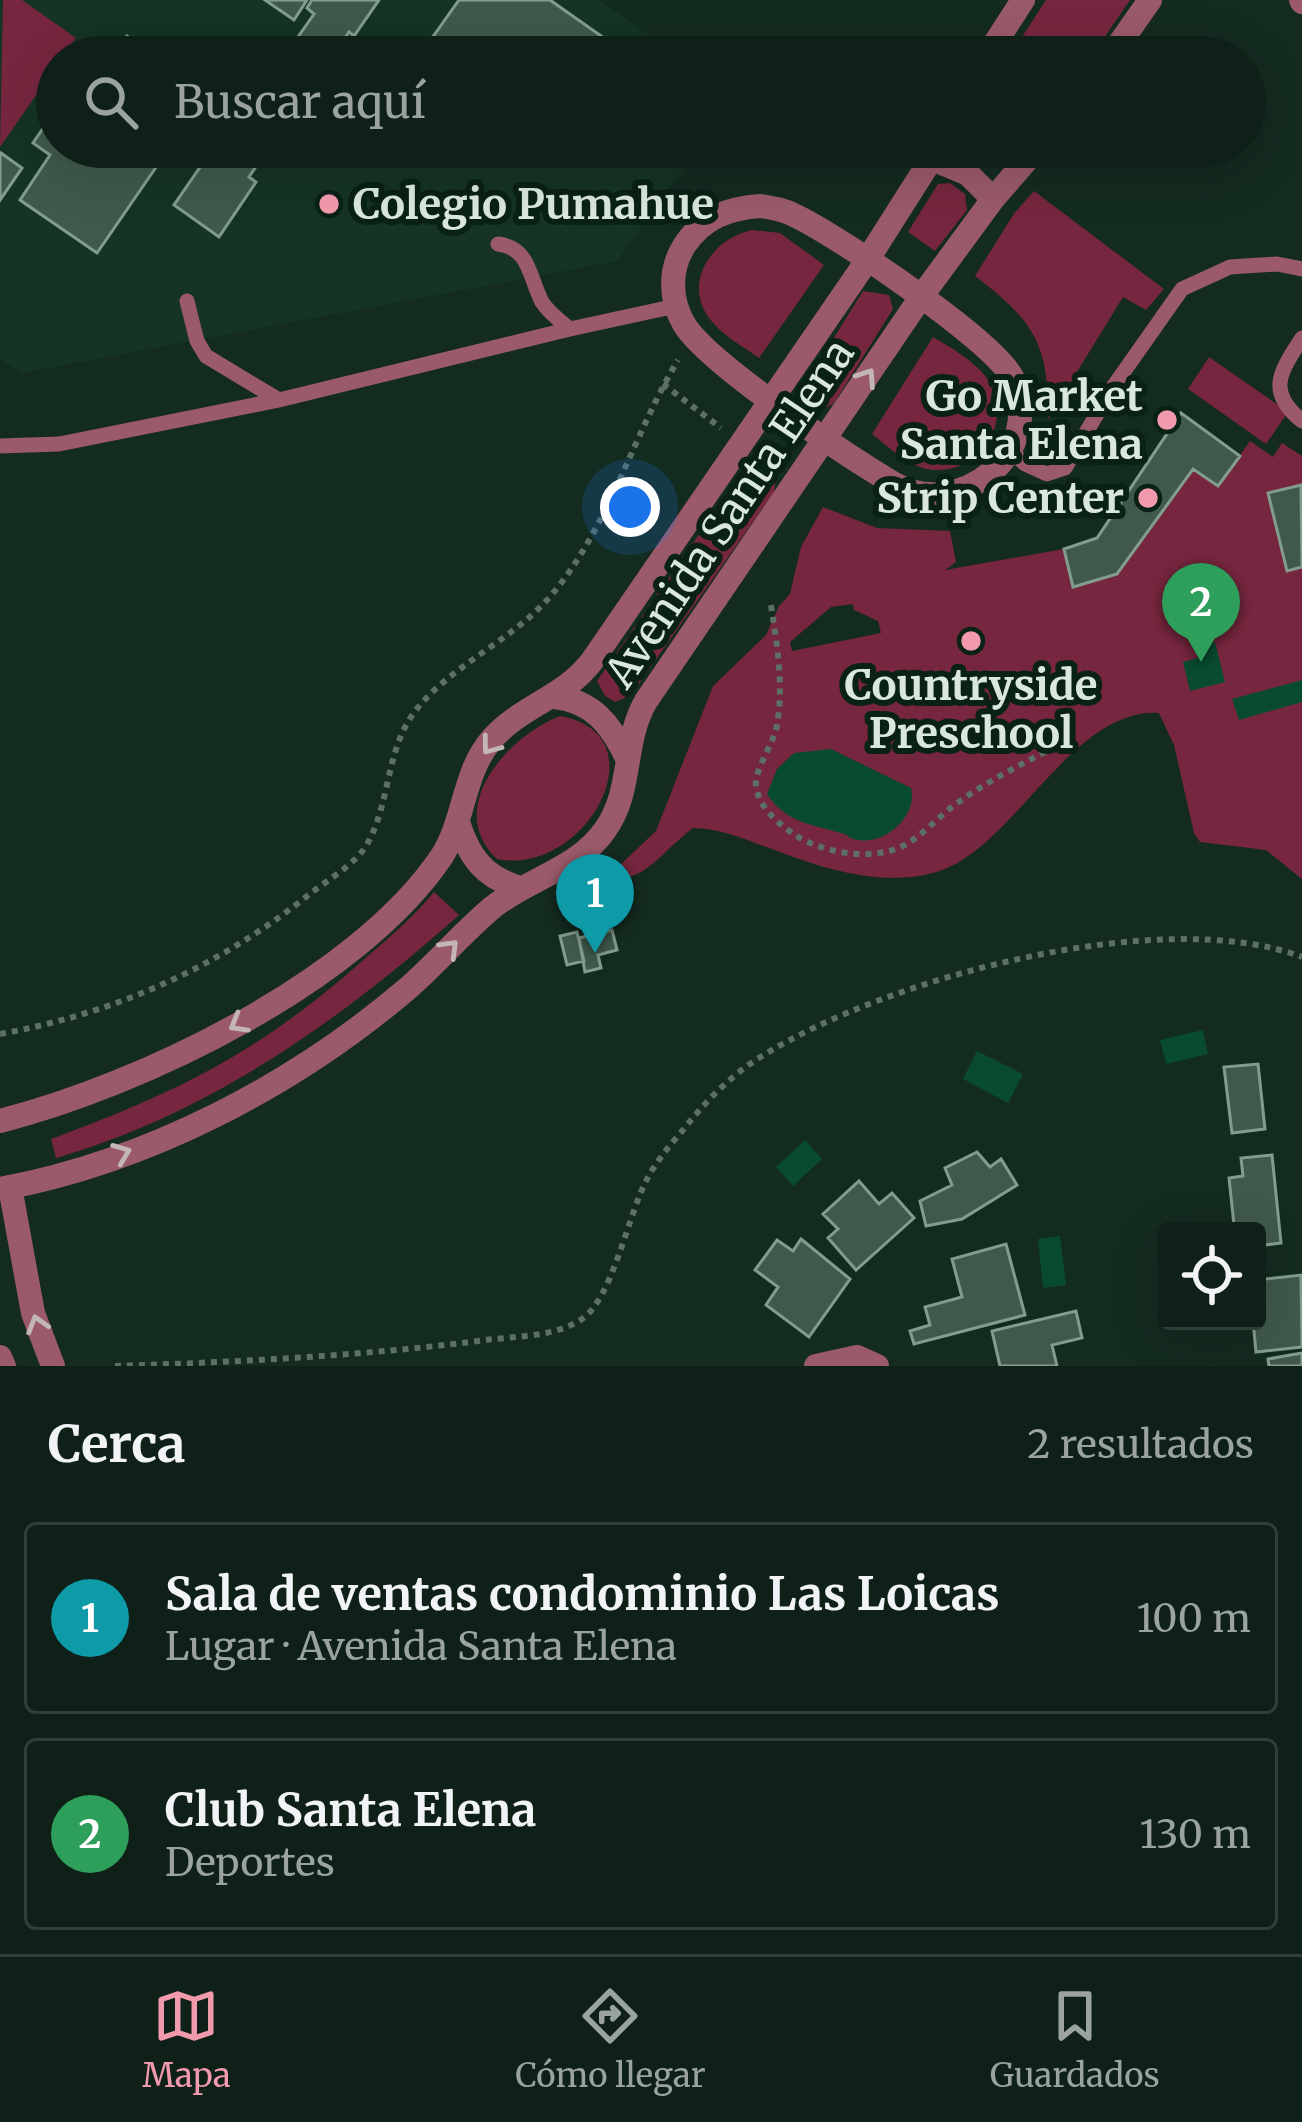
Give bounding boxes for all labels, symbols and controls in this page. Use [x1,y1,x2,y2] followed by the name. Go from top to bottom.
[36,36,1266,168] search box
[78,69,144,135] icon: search
[174,74,425,130] text: Buscar aquí
[353,178,714,230] place label: Colegio Pumahue
[316,191,342,217] marker: Colegio Pumahue
[593,329,865,698] street label: Avenida Santa Elena
[853,369,875,391] one-way arrow
[899,370,1143,470] place label: Go Market Santa Elena
[1154,407,1180,433] marker: Go Market Santa Elena
[876,472,1124,524] place label: Strip Center
[600,477,660,537] your location
[1135,485,1161,511] marker: Strip Center
[1162,563,1240,662] pin: 2
[958,628,984,654] marker: Countryside Preschool
[844,659,1098,759] place label: Countryside Preschool
[482,732,504,754] one-way arrow
[556,854,634,953] pin: 1
[436,940,458,962] one-way arrow
[230,1009,251,1032] one-way arrow
[111,1143,132,1167] one-way arrow
[1158,1222,1266,1330] map controls
[1158,1222,1266,1330] button: locate
[26,1314,51,1335] one-way arrow
[48,1412,186,1476] text: Cerca
[1027,1420,1254,1469] text: 2 resultados
[165,1566,1000,1622] text: Sala de ventas condominio Las Loicas
[81,1594,99,1643] text: 1
[1136,1594,1251,1643] text: 100 m
[165,1622,677,1671] text: Lugar · Avenida Santa Elena
[165,1782,537,1838] text: Club Santa Elena
[79,1810,101,1859] text: 2
[1139,1810,1251,1859] text: 130 m
[165,1838,335,1887] text: Deportes
[142,1983,231,2096] tab: Mapa
[515,1983,706,2096] tab: Cómo llegar
[990,1983,1160,2096] tab: Guardados

